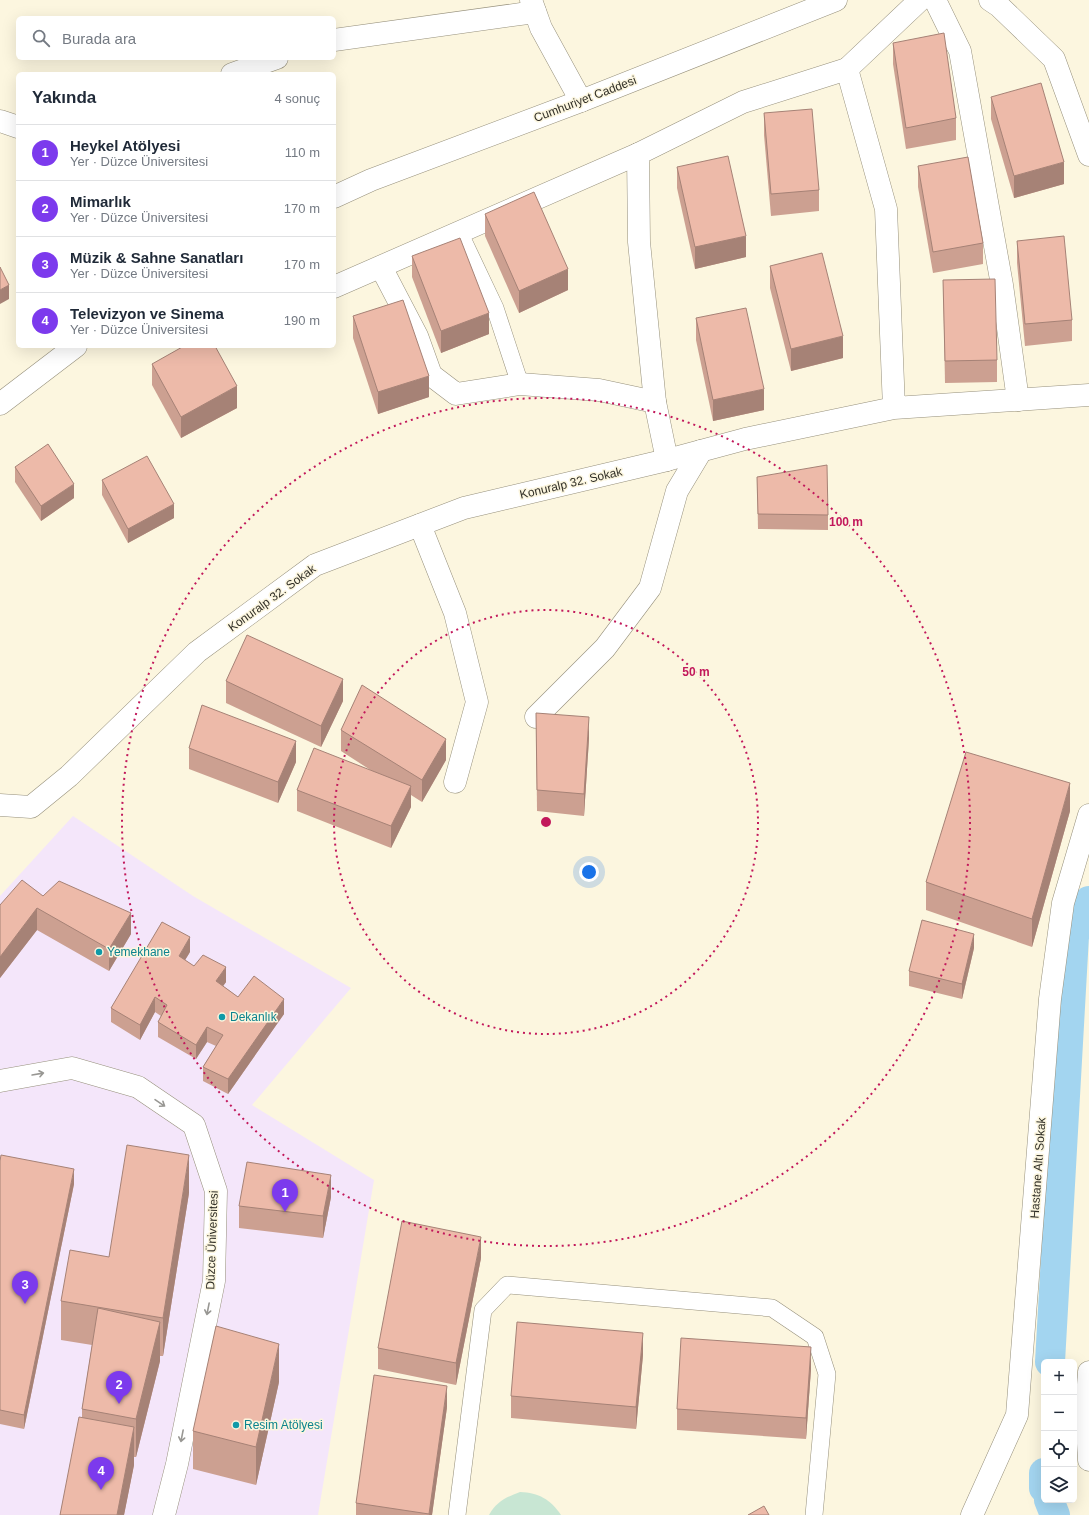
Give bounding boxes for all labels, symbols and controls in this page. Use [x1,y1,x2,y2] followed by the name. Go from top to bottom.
[16,16,336,60] search box
[30,27,52,49] icon: search
[62,30,136,47] text: Burada ara
[532,73,638,125] street label: Cumhuriyet Caddesi
[32,88,96,107] text: Yakında
[274,91,320,106] text: 4 sonuç
[70,137,180,154] text: Heykel Atölyesi
[41,145,49,160] text: 1
[285,145,320,160] text: 110 m
[70,154,208,169] text: Yer · Düzce Üniversitesi
[70,193,131,210] text: Mimarlık
[41,201,49,216] text: 2
[284,201,320,216] text: 170 m
[70,210,208,225] text: Yer · Düzce Üniversitesi
[70,249,243,266] text: Müzik & Sahne Sanatları
[41,257,49,272] text: 3
[284,257,320,272] text: 170 m
[70,266,208,281] text: Yer · Düzce Üniversitesi
[70,305,224,322] text: Televizyon ve Sinema
[41,313,49,328] text: 4
[284,313,320,328] text: 190 m
[70,322,208,337] text: Yer · Düzce Üniversitesi
[518,464,625,502] street label: Konuralp 32. Sokak
[829,515,863,529] text: 100 m
[226,561,319,634] street label: Konuralp 32. Sokak
[682,665,710,679] text: 50 m
[539,815,553,829] centre of rings
[579,862,599,882] your location
[107,945,170,959] place label: Yemekhane
[94,947,104,957] marker: Yemekhane
[230,1010,278,1024] place label: Dekanlık
[217,1012,227,1022] marker: Dekanlık
[32,1070,45,1078] one-way arrow
[155,1098,166,1107] one-way arrow
[1027,1116,1049,1219] street label: Hastane Altı Sokak
[272,1179,298,1212] pin: 1
[203,1190,221,1290] street label: Düzce Üniversitesi
[12,1271,38,1304] pin: 3
[204,1302,212,1315] one-way arrow
[1041,1359,1077,1503] map controls
[1041,1359,1077,1395] button: +
[106,1371,132,1404] pin: 2
[1041,1395,1077,1431] button: −
[244,1418,323,1432] place label: Resim Atölyesi
[231,1420,241,1430] marker: Resim Atölyesi
[178,1429,186,1442] one-way arrow
[1041,1431,1077,1467] button: locate
[88,1457,114,1490] pin: 4
[1041,1467,1077,1503] button: layers

